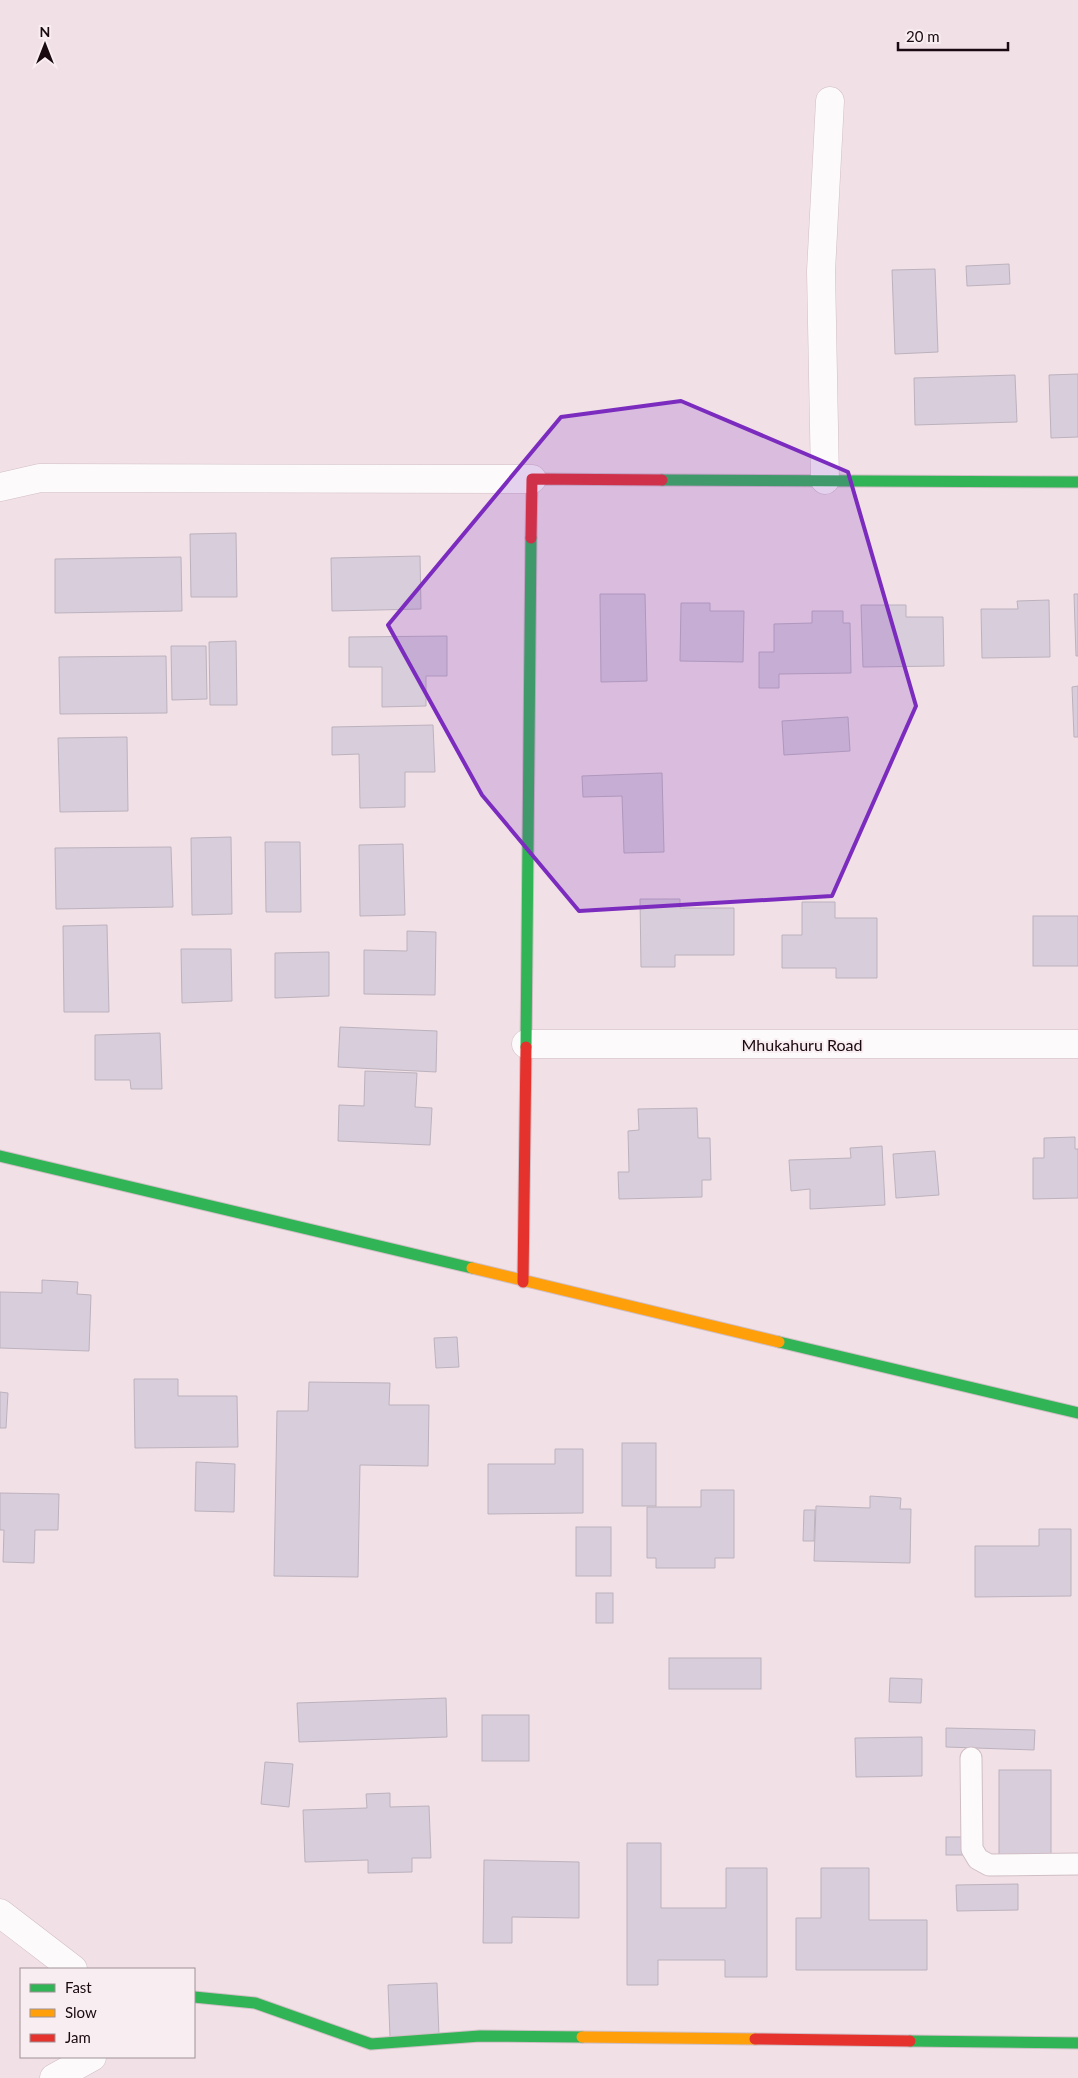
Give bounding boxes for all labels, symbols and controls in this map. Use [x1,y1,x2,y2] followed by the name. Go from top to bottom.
[20,20,70,70] north arrow
[898,20,1008,52] scale bar
[40,23,50,40] text: N
[906,27,940,45] text: 20 m
[742,1035,862,1054] street label: Mhukahuru Road
[20,1968,195,2058] legend
[65,1978,92,1996] text: Fast
[65,2003,97,2021] text: Slow
[65,2028,91,2046] text: Jam

